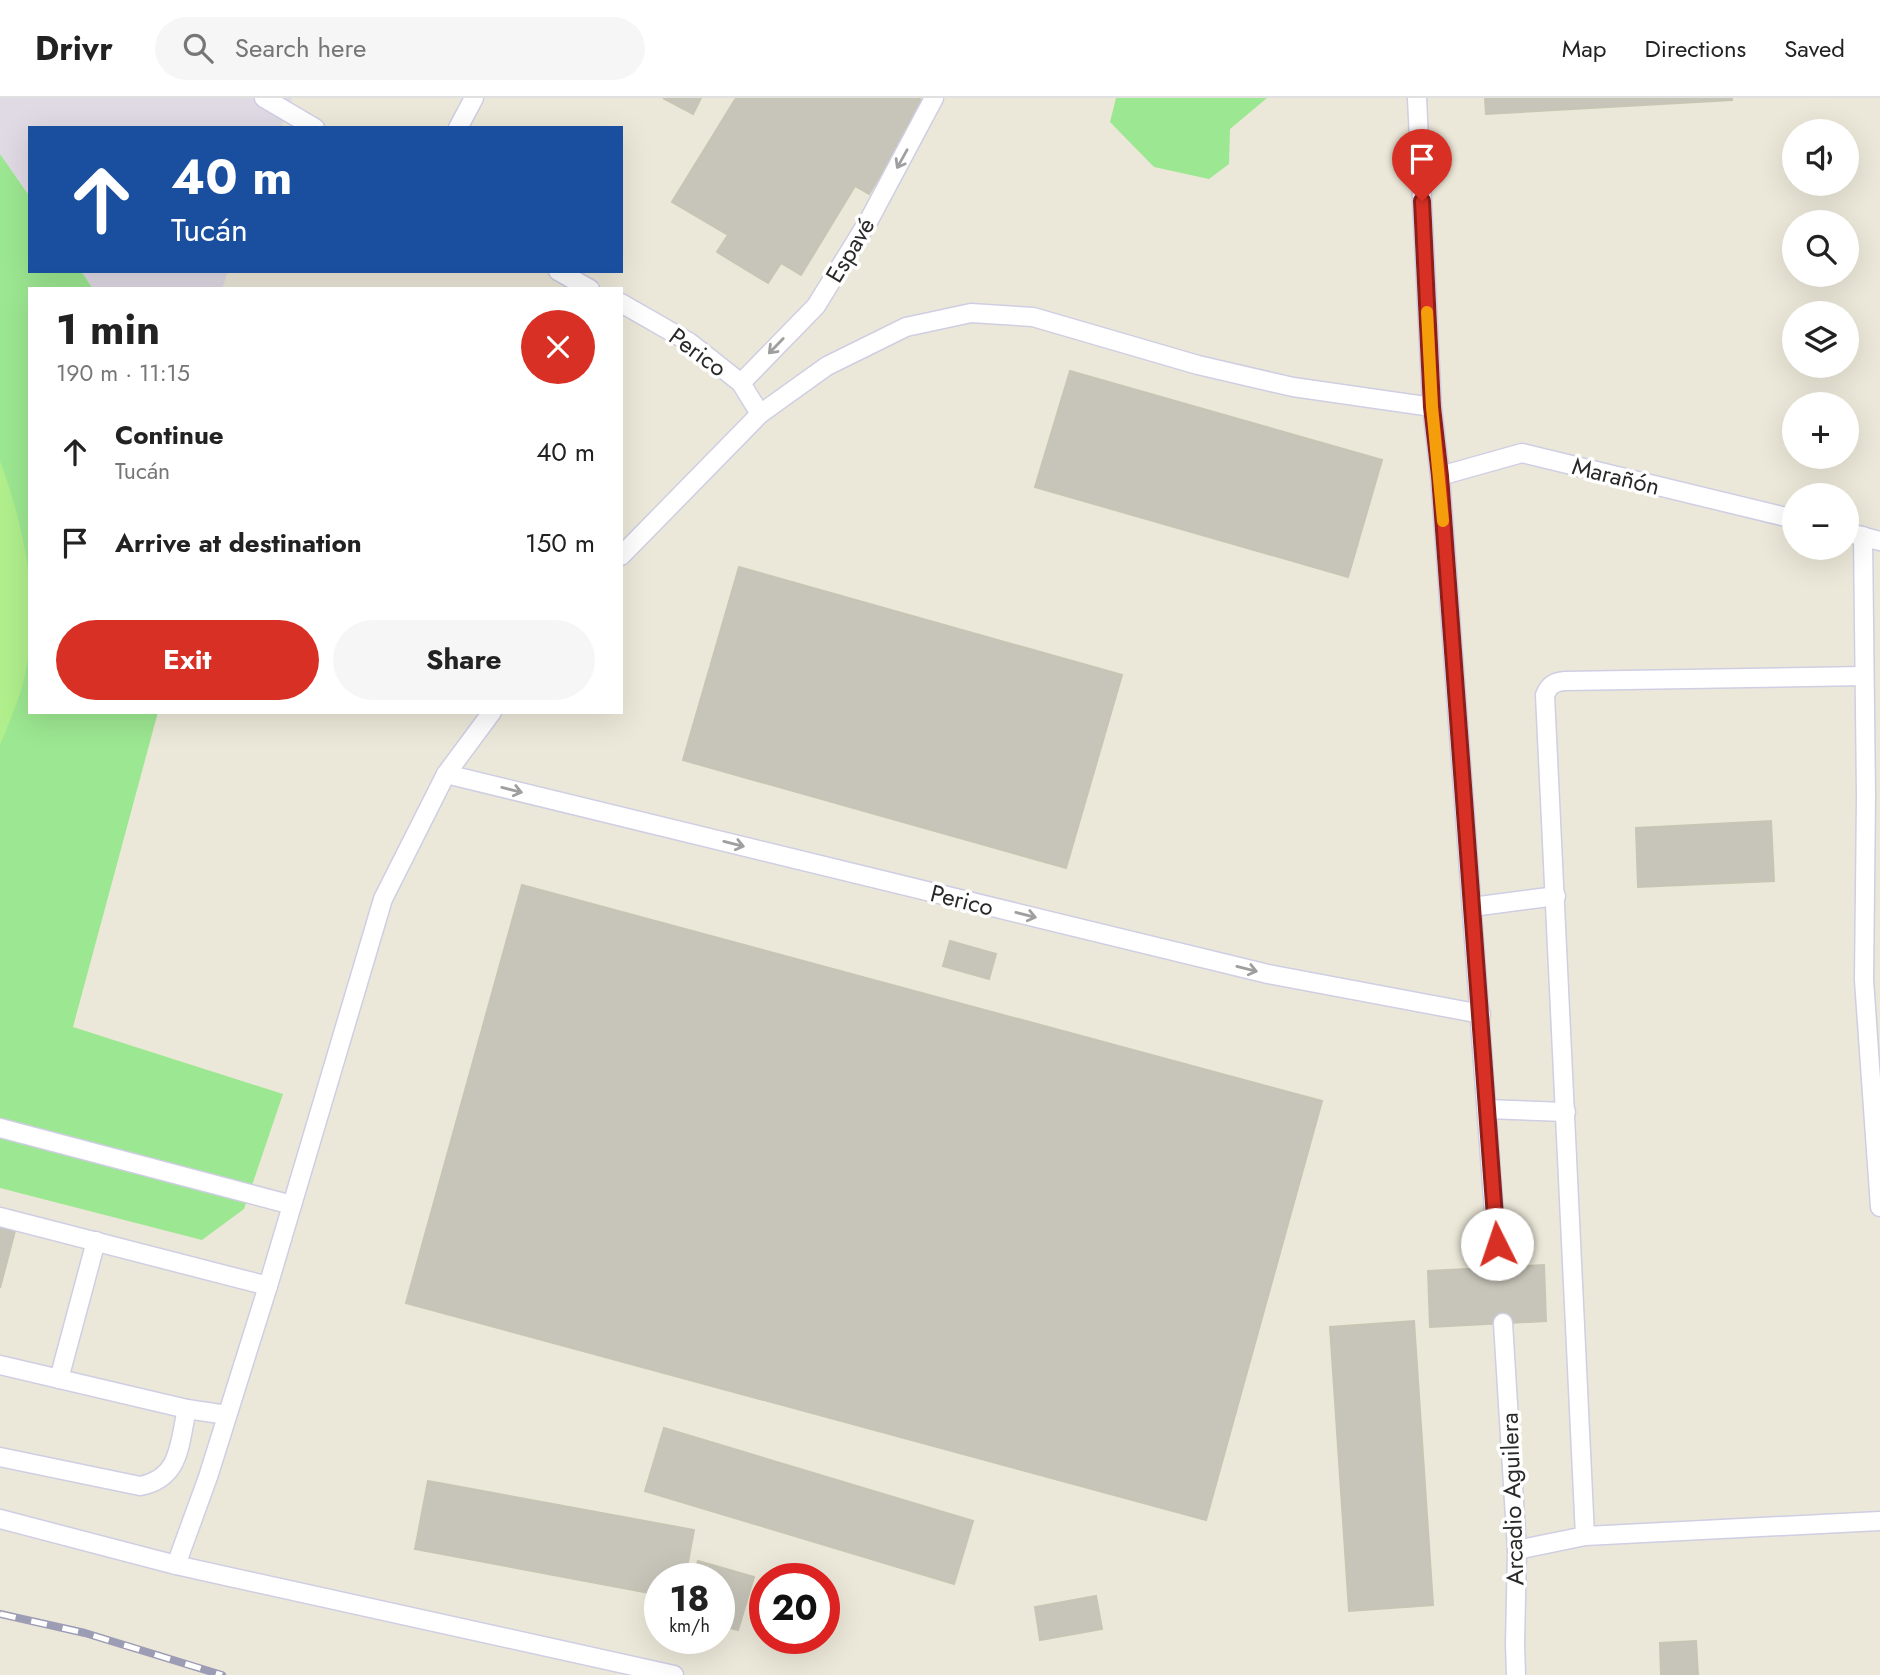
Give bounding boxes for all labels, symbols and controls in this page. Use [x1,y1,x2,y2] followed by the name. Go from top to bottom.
[155,17,645,80] search box
[35,25,113,72] text: Drivr
[179,29,217,67] icon: search
[235,29,366,67] text: Search here
[1562,31,1607,66] text: Map
[1645,31,1746,66] text: Directions
[1784,31,1845,66] text: Saved
[1782,119,1859,560] map controls
[1782,119,1859,196] button: sound
[1392,129,1452,201] pin
[1403,140,1441,178] icon: arrive
[171,142,293,212] text: 40 m
[895,148,909,168] one-way arrow
[56,154,147,245] icon: ahead
[171,207,248,253] text: Tucán
[1782,210,1859,287] button: search
[817,211,883,289] street label: Espavé
[56,299,160,360] text: 1 min
[1782,301,1859,378] button: layers
[521,310,595,384] button: close
[662,319,734,385] street label: Perico
[768,338,785,355] one-way arrow
[56,356,190,390] text: 190 m · 11:15
[1782,392,1859,469] button: +
[115,416,224,454] text: Continue
[56,433,94,471] icon: ahead
[536,433,595,471] text: 40 m
[1569,448,1663,504] street label: Marañón
[115,454,170,488] text: Tucán
[1782,483,1859,560] button: −
[56,524,94,562] icon: arrive
[115,524,362,562] text: Arrive at destination
[525,524,595,562] text: 150 m
[56,620,319,700] button: Exit
[333,620,595,700] button: Share
[501,784,523,797] one-way arrow
[722,838,744,851] one-way arrow
[927,875,997,925] street label: Perico
[1014,909,1037,923] one-way arrow
[1235,963,1258,976] one-way arrow
[1460,1207,1534,1281] position arrow
[1491,1412,1533,1586] street label: Arcadio Aguilera
[749,1563,840,1654] speed limit sign: 20
[670,1574,709,1624] text: 18
[669,1613,710,1639] text: km/h

